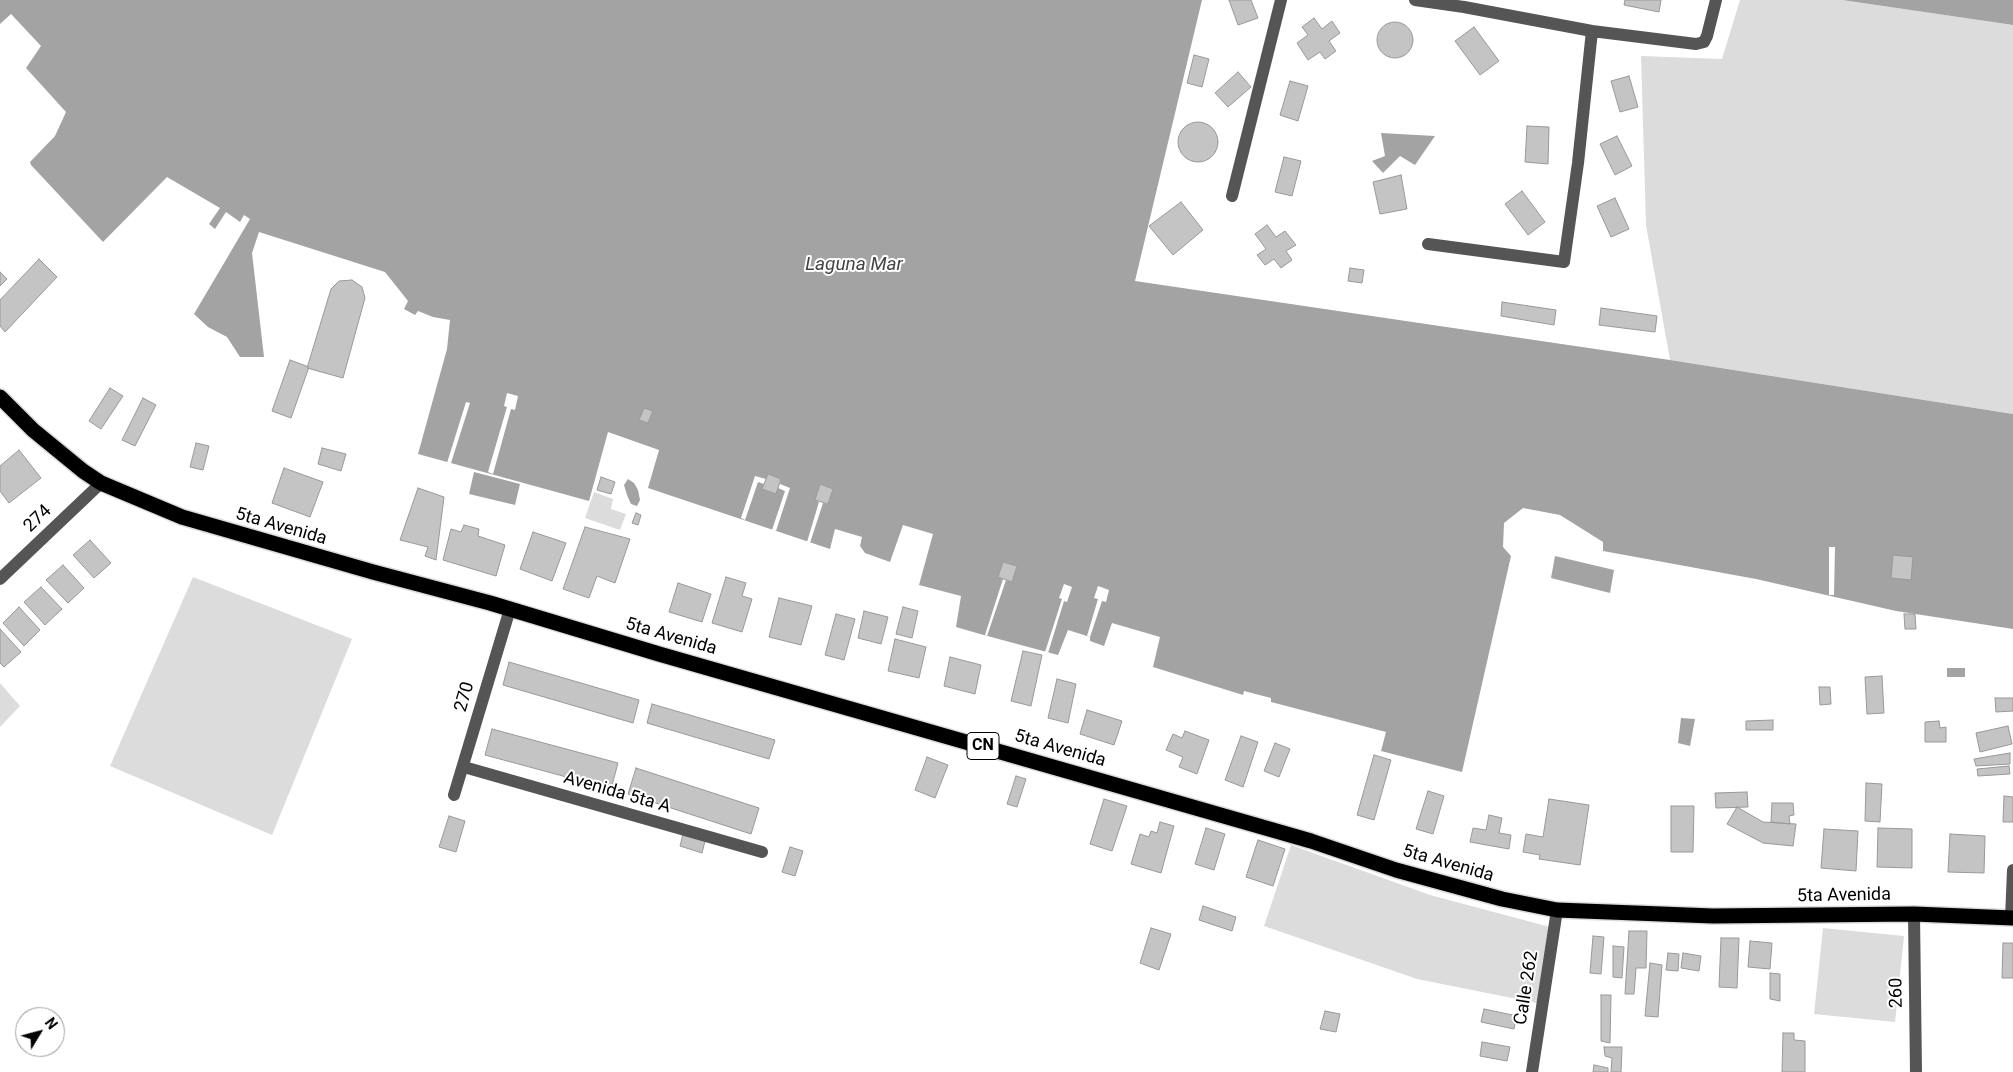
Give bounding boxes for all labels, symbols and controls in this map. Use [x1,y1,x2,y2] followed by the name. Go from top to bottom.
[805,254,903,276] water label: Laguna Mar
[20,501,56,537] street label: 274
[233,504,329,550] street label: 5ta Avenida
[623,614,719,660] street label: 5ta Avenida
[450,679,480,715] street label: 270
[1012,726,1108,772] street label: 5ta Avenida
[967,732,999,759] road number: CN
[561,767,673,819] street label: Avenida 5ta A
[1400,841,1496,887] street label: 5ta Avenida
[1797,884,1891,908] street label: 5ta Avenida
[1510,949,1544,1027] street label: Calle 262
[1886,978,1908,1008] street label: 260
[15,1007,65,1057] north arrow
[42,1015,61,1032] text: N

